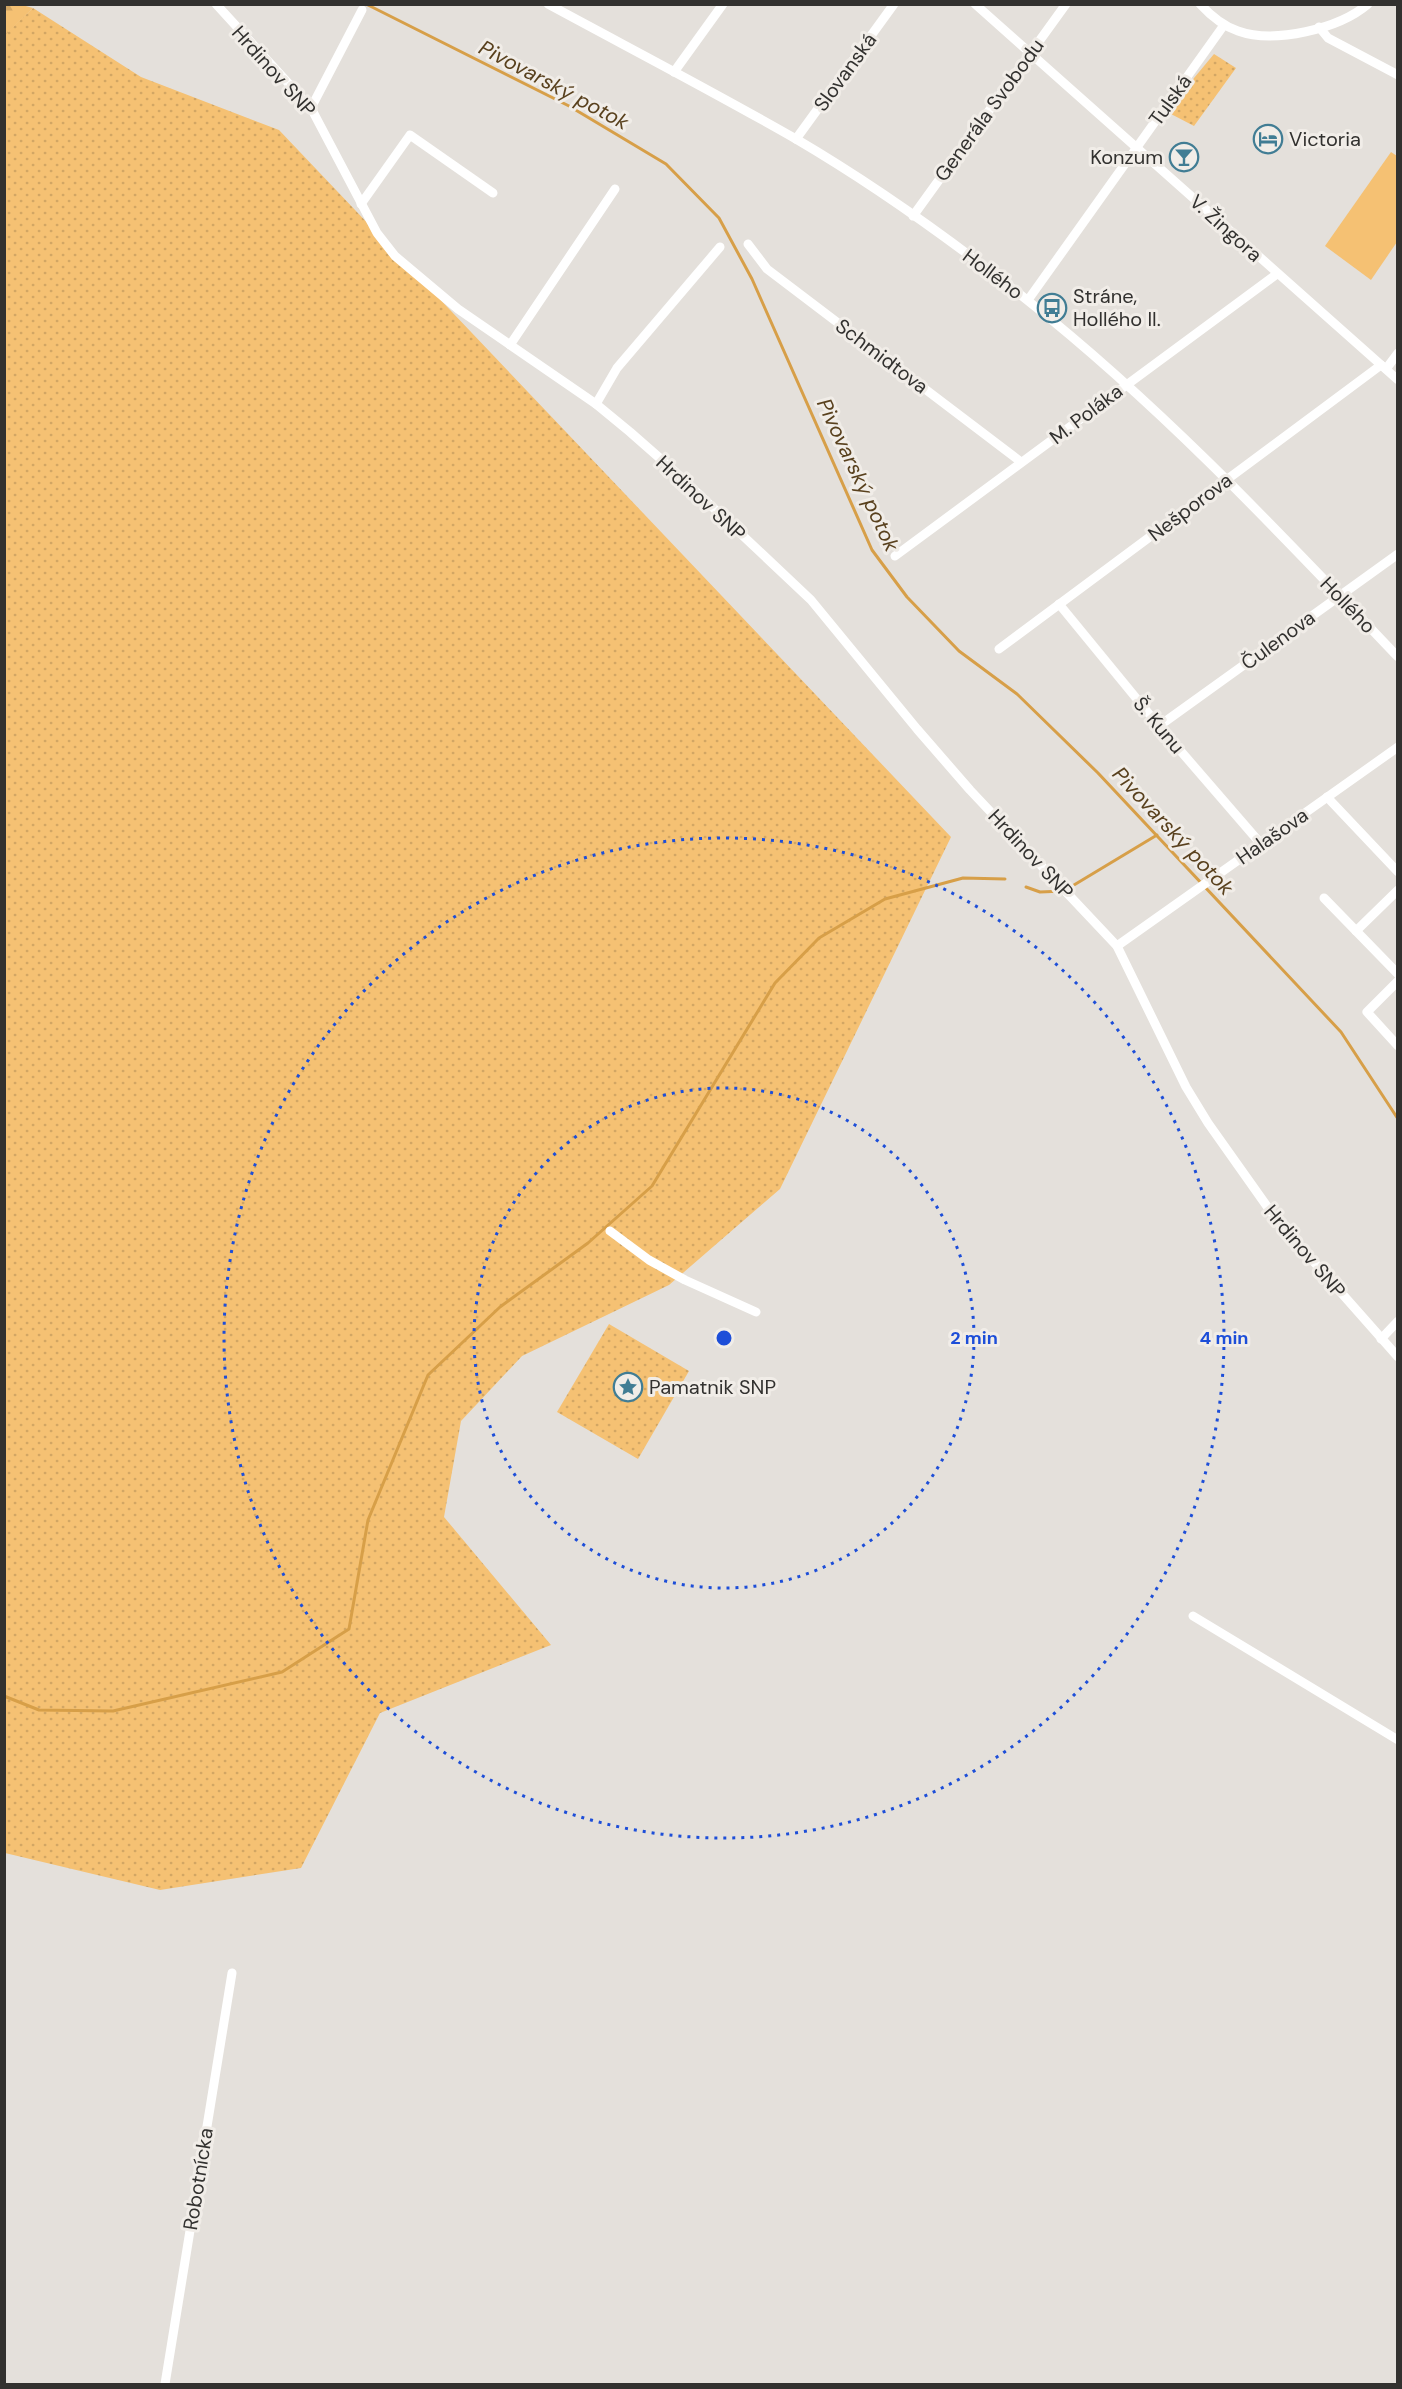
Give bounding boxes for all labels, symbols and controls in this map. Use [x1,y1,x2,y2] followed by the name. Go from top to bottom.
[226,20,322,122] street label: Hrdinov SNP
[808,28,882,116] street label: Slovanská
[474,34,634,136] water label: Pivovarský potok
[928,34,1050,186] street label: Generála Svobodu
[1143,69,1197,131] street label: Tulská
[1252,123,1284,155] hotel icon: Victoria
[1289,126,1361,152] place label: Victoria
[1168,141,1200,173] bar icon: Konzum
[1090,144,1163,170] place label: Konzum
[1184,189,1268,267] street label: V. Žingora
[958,243,1028,305] street label: Hollého
[1073,283,1161,332] place label: Stráne, Hollého II.
[1036,292,1068,324] bus stop icon: Stráne, Hollého II.
[830,313,934,399] street label: Schmidtova
[1044,378,1128,450] street label: M. Poláka
[810,394,906,556] water label: Pivovarský potok
[651,450,751,546] street label: Hrdinov SNP
[1143,467,1237,547] street label: Nešporova
[1315,571,1381,639] street label: Hollého
[1236,604,1320,676] street label: Čulenova
[1128,691,1190,759] street label: Š. Kunu
[1106,761,1240,901] water label: Pivovarský potok
[1231,802,1313,870] street label: Halašova
[983,804,1079,904] street label: Hrdinov SNP
[1258,1199,1352,1303] street label: Hrdinov SNP
[950,1326,998,1350] text: 2 min
[1200,1326,1248,1350] text: 4 min
[714,1328,734,1348] centre of rings
[612,1371,644,1403] place icon: Pamatnik SNP
[649,1374,776,1400] place label: Pamatnik SNP
[177,2126,219,2232] street label: Robotnícka

